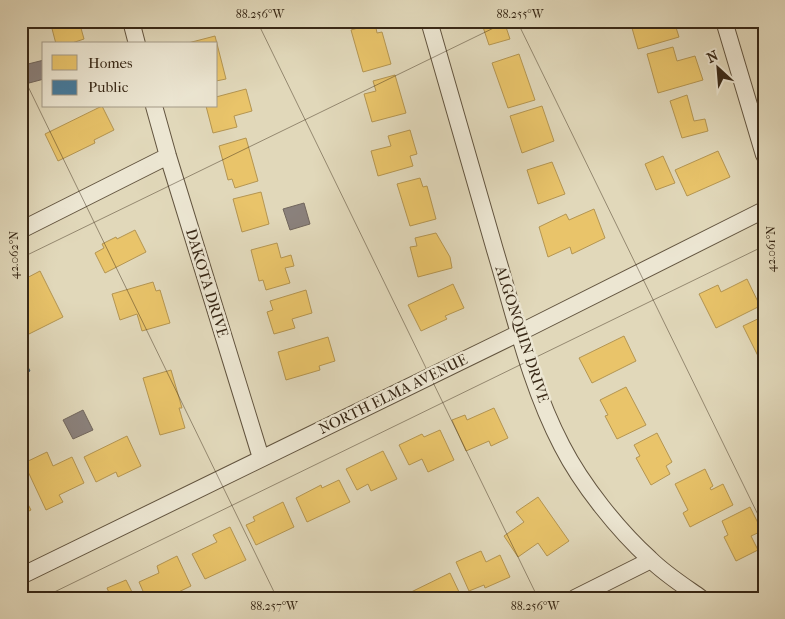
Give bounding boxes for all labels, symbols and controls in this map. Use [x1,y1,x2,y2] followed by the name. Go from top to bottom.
[236,7,285,21] text: 88.256°W
[496,7,545,21] text: 88.255°W
[42,42,218,108] legend
[692,42,742,92] north arrow
[704,47,721,67] text: N
[88,54,133,72] text: Homes
[88,78,129,96] text: Public
[764,226,778,272] text: 42.061°N
[182,227,232,339] street label: DAKOTA DRIVE
[7,231,21,279] text: 42.062°N
[491,262,553,405] street label: ALGONQUIN DRIVE
[316,350,470,438] street label: NORTH ELMA AVENUE
[250,599,299,613] text: 88.257°W
[511,599,560,613] text: 88.256°W

